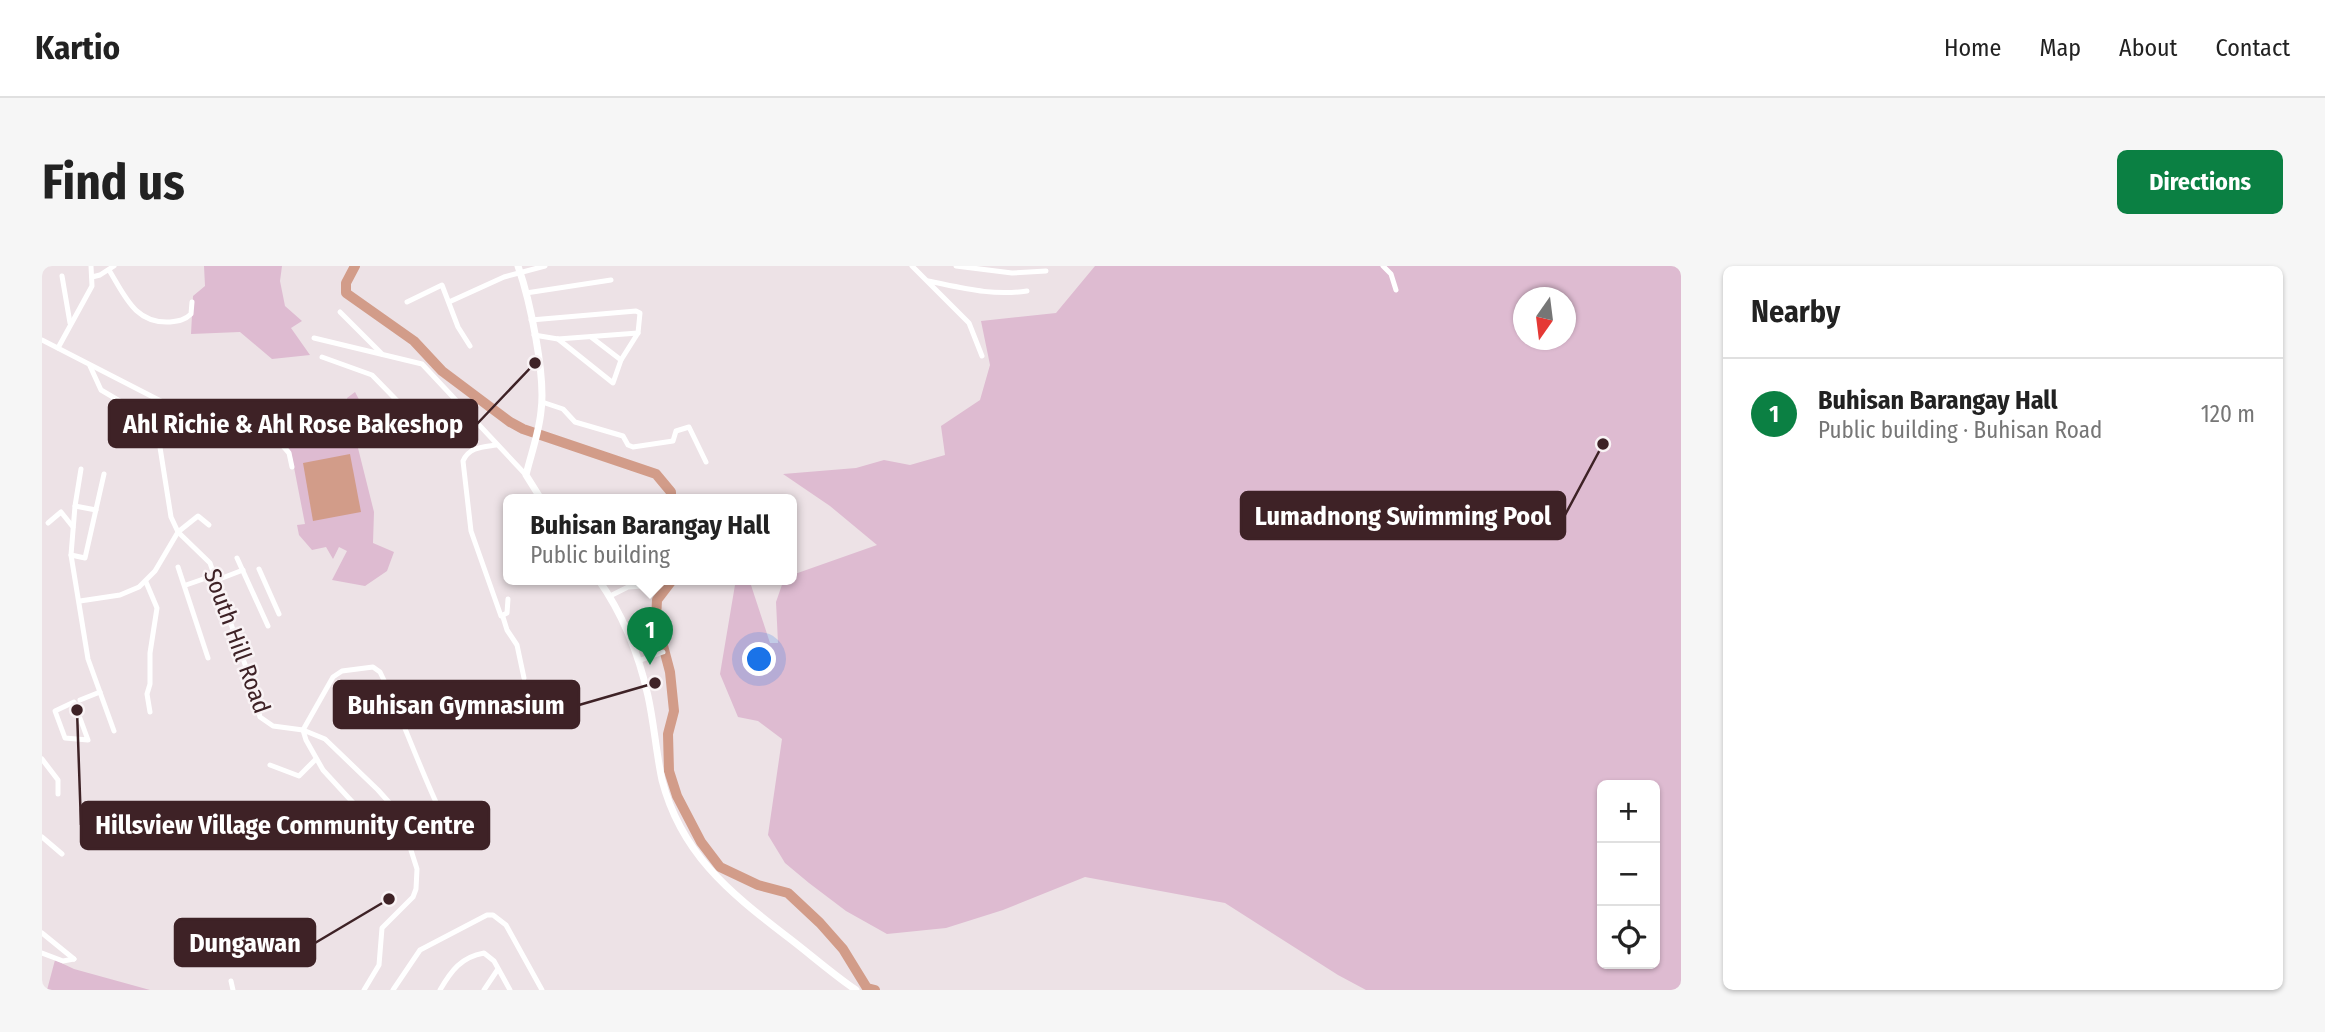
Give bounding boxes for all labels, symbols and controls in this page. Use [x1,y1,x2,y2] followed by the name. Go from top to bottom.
[35,28,120,68] text: Kartio
[1944,34,2001,62] text: Home
[2039,34,2081,62] text: Map
[2119,34,2177,62] text: About
[2215,34,2290,62] text: Contact
[2117,150,2283,214] button: Directions
[42,153,185,212] text: Find us
[1513,287,1576,350] north arrow
[1751,294,1840,330] text: Nearby
[1818,385,2058,416] text: Buhisan Barangay Hall
[109,400,477,447] callout: Ahl Richie & Ahl Rose Bakeshop
[1769,400,1779,428] text: 1
[2201,400,2255,428] text: 120 m
[122,409,463,440] text: Ahl Richie & Ahl Rose Bakeshop
[1818,416,2102,444] text: Public building · Buhisan Road
[1241,492,1565,539] callout: Lumadnong Swimming Pool
[503,494,797,585] popup
[1255,501,1552,532] text: Lumadnong Swimming Pool
[530,510,770,541] text: Buhisan Barangay Hall
[530,541,670,569] text: Public building
[198,565,276,717] street label: South Hill Road
[627,607,673,665] pin: 1
[742,642,776,676] your location
[334,681,579,728] callout: Buhisan Gymnasium
[347,690,565,721] text: Buhisan Gymnasium
[1597,780,1660,969] map controls
[1597,780,1660,843] button: +
[81,802,489,849] callout: Hillsview Village Community Centre
[95,810,475,841] text: Hillsview Village Community Centre
[1597,843,1660,906] button: −
[1597,906,1660,969] button: locate
[175,919,315,966] callout: Dungawan
[189,928,301,959] text: Dungawan

